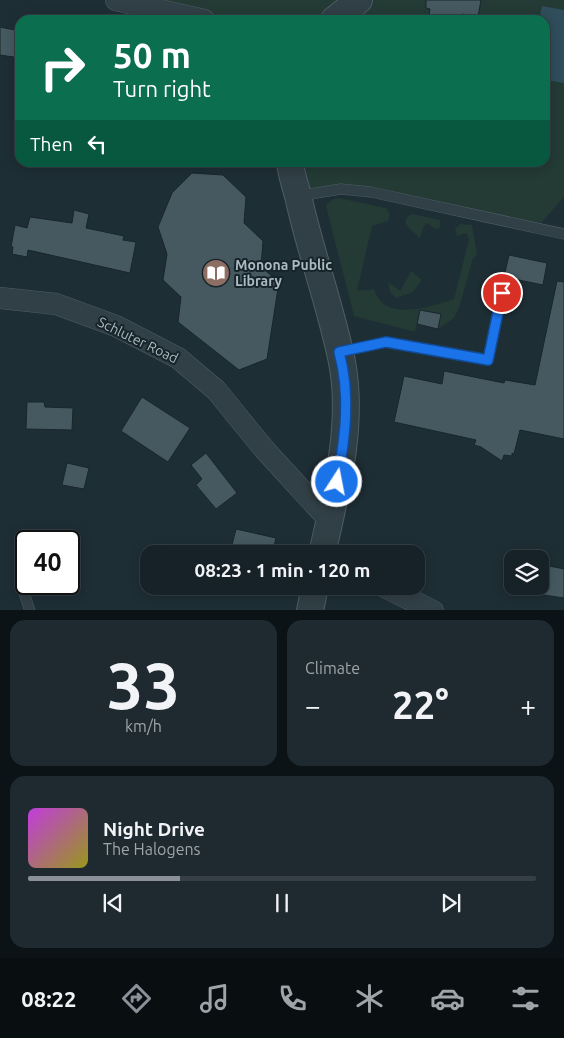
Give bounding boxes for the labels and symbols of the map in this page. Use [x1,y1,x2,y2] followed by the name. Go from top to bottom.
[235,257,332,289] place label: Monona Public Library
[201,258,231,288] library icon: Monona Public Library
[481,272,523,314] pin
[95,314,181,366] street label: Schluter Road
[310,455,362,507] position arrow
[15,530,80,595] speed limit sign: 40

